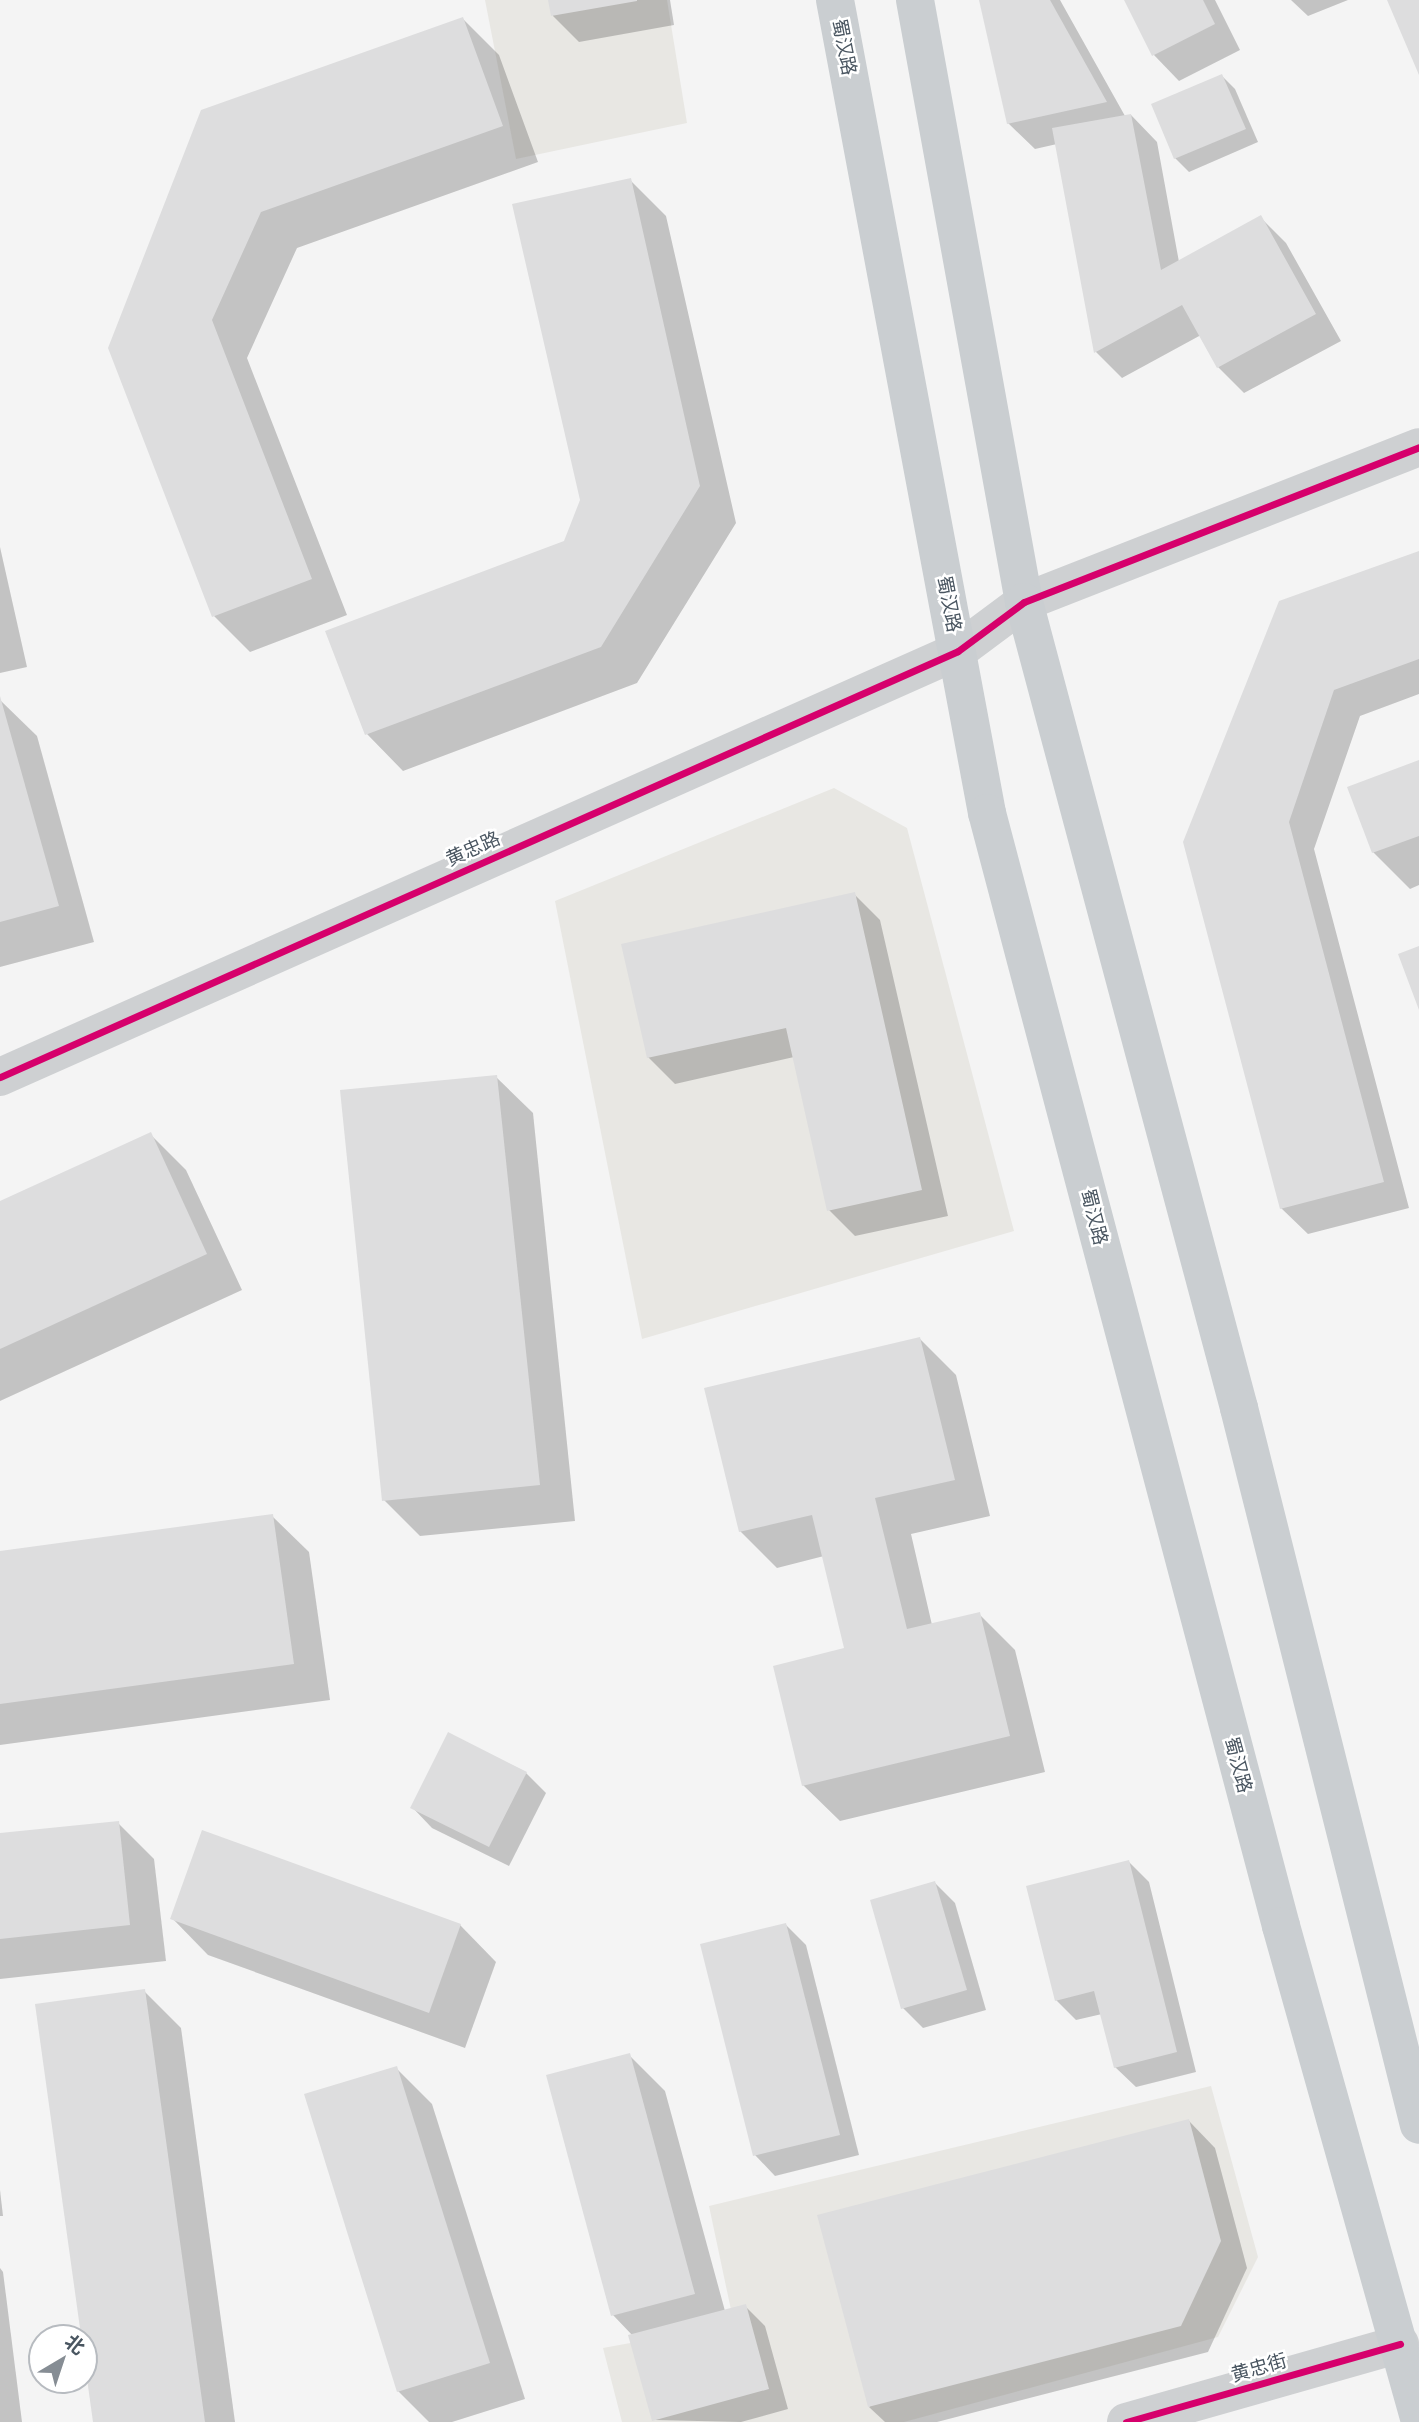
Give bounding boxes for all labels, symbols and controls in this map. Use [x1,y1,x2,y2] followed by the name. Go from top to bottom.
[827,17,861,77] street label: 蜀汉路
[932,574,966,634] street label: 蜀汉路
[442,827,504,871] street label: 黄忠路
[1076,1187,1112,1247] street label: 蜀汉路
[1220,1735,1256,1795] street label: 蜀汉路
[28,2324,98,2394] north arrow
[60,2329,90,2360] text: 北
[1228,2349,1290,2387] street label: 黄忠街

